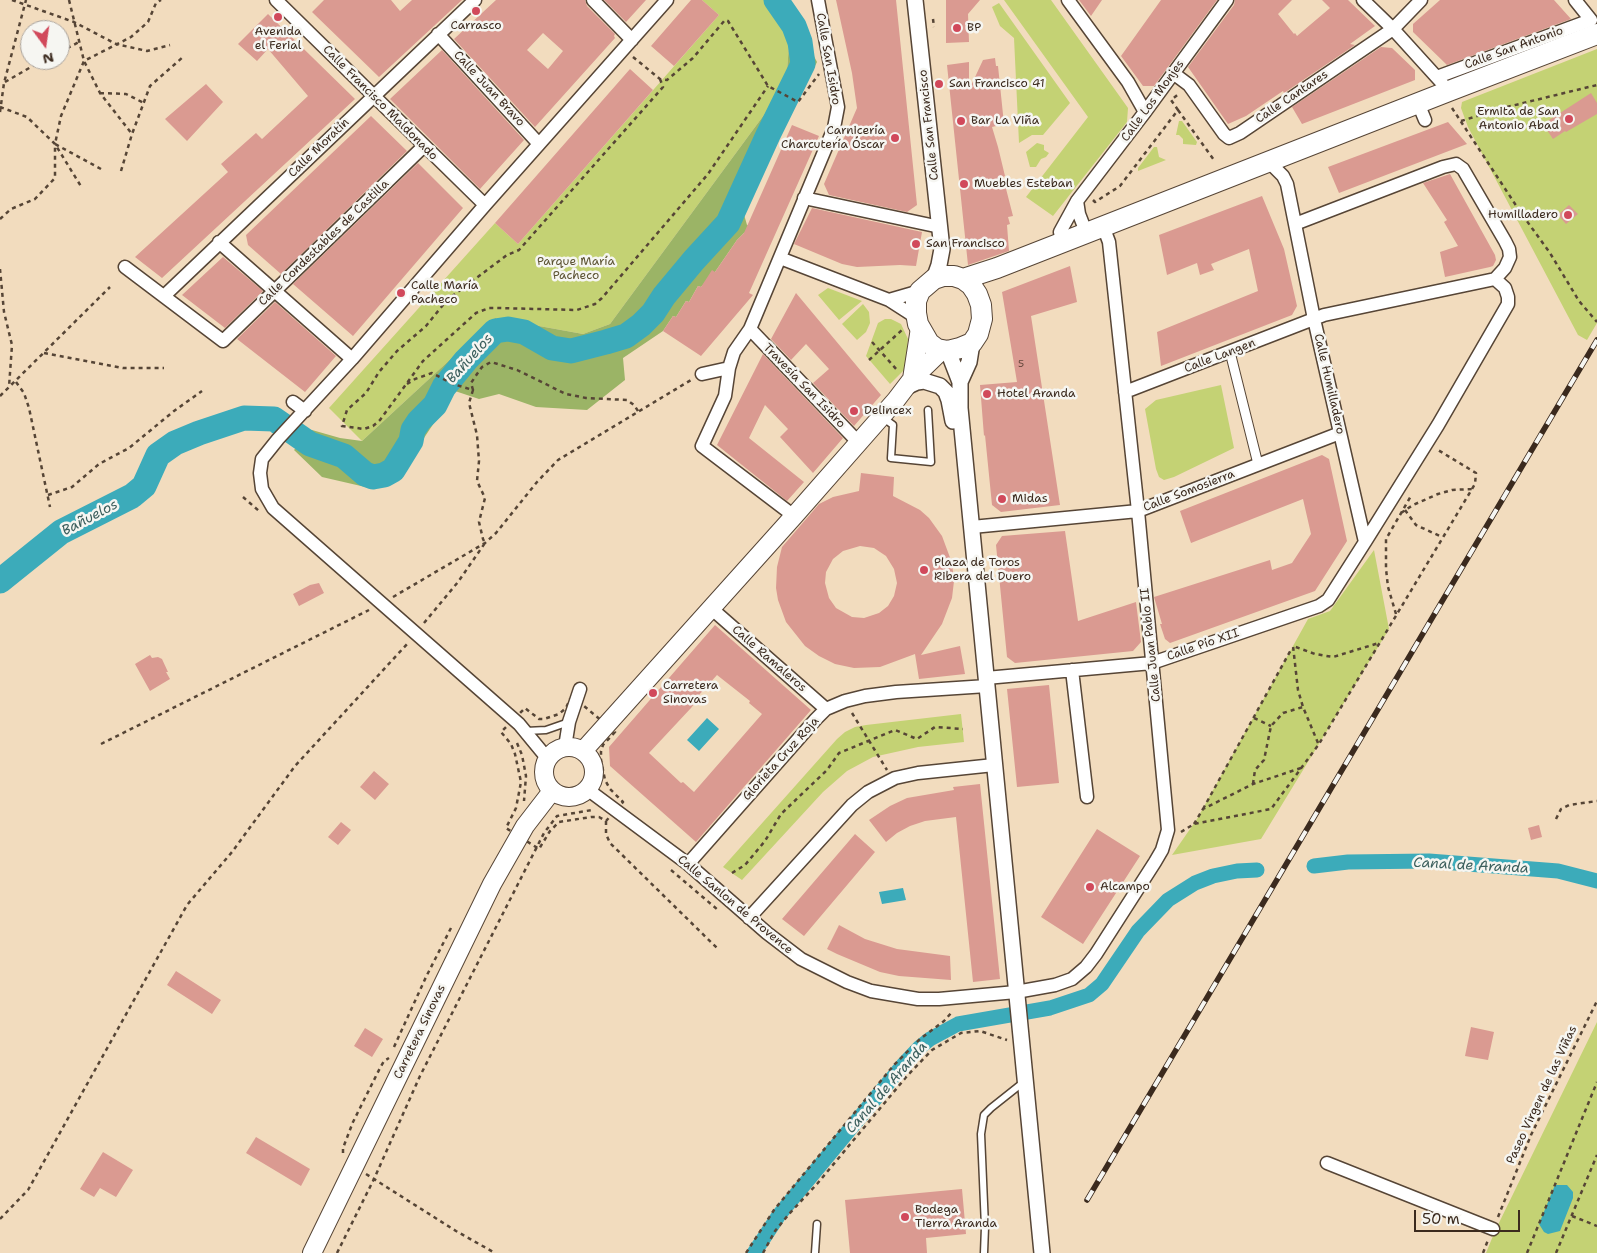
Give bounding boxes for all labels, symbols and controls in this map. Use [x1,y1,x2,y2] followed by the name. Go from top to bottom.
[470,5,482,17] marker: Carrasco
[272,11,284,23] marker: Avenida el Ferial
[813,12,843,106] street label: Calle San Isidro
[451,19,501,33] place label: Carrasco
[20,20,70,70] north arrow
[967,21,981,35] place label: BP
[951,22,963,34] marker: BP
[1463,24,1565,72] street label: Calle San Antonio
[255,25,301,53] place label: Avenida el Ferial
[320,43,440,163] street label: Calle Francisco Maldonado
[450,48,528,130] street label: Calle Juan Bravo
[41,49,56,69] text: N
[1118,57,1188,145] street label: Calle Los Monjes
[1253,67,1331,127] street label: Calle Cantares
[916,69,942,181] street label: Calle San Francisco
[949,77,1045,91] place label: San Francisco 41
[933,78,945,90] marker: San Francisco 41
[1477,105,1559,133] place label: Ermita de San Antonio Abad
[1563,113,1575,125] marker: Ermita de San Antonio Abad
[971,114,1039,128] place label: Bar La Viña
[286,115,352,181] street label: Calle Moratín
[955,115,967,127] marker: Bar La Viña
[781,124,885,152] place label: Carnicería Charcutería Óscar
[889,132,901,144] marker: Carnicería Charcutería Óscar
[256,177,392,309] street label: Calle Condestables de Castilla
[974,177,1073,191] place label: Muebles Esteban
[958,178,970,190] marker: Muebles Esteban
[1488,208,1558,222] place label: Humilladero
[1562,209,1574,221] marker: Humilladero
[926,237,1005,251] place label: San Francisco
[910,238,922,250] marker: San Francisco
[537,255,615,283] park label: Parque María Pacheco
[411,279,478,307] place label: Calle María Pacheco
[395,287,407,299] marker: Calle María Pacheco
[443,331,497,387] water label: Bañuelos
[1310,332,1348,436] street label: Calle Humilladero
[1182,336,1258,376] street label: Calle Langen
[760,341,848,431] street label: Travesía San Isidro
[1018,358,1024,370] house number: 5
[997,387,1075,401] place label: Hotel Aranda
[981,388,993,400] marker: Hotel Aranda
[864,404,911,418] place label: Delincex
[848,405,860,417] marker: Delincex
[1141,467,1237,515] street label: Calle Somosierra
[1012,492,1048,506] place label: Midas
[996,493,1008,505] marker: Midas
[59,496,121,540] water label: Bañuelos
[934,556,1031,584] place label: Plaza de Toros Ribera del Duero
[918,564,930,576] marker: Plaza de Toros Ribera del Duero
[1138,587,1164,703] street label: Calle Juan Pablo II
[729,623,809,695] street label: Calle Ramaleros
[1165,626,1241,664] street label: Calle Pío XII
[663,679,718,707] place label: Carretera Sinovas
[647,687,659,699] marker: Carretera Sinovas
[740,714,822,804] street label: Glorieta Cruz Roja
[674,852,796,958] street label: Calle Sanlon de Provence
[1413,855,1529,877] water label: Canal de Aranda
[1100,880,1150,894] place label: Alcampo
[1084,881,1096,893] marker: Alcampo
[391,982,449,1082] street label: Carretera Sinovas
[1504,1024,1580,1166] street label: Paseo Virgen de las Viñas
[843,1039,931,1137] water label: Canal de Aranda
[1417,1200,1523,1232] scale bar
[915,1203,997,1231] place label: Bodega Tierra Aranda
[1422,1209,1460,1229] text: 50 m
[899,1211,911,1223] marker: Bodega Tierra Aranda

